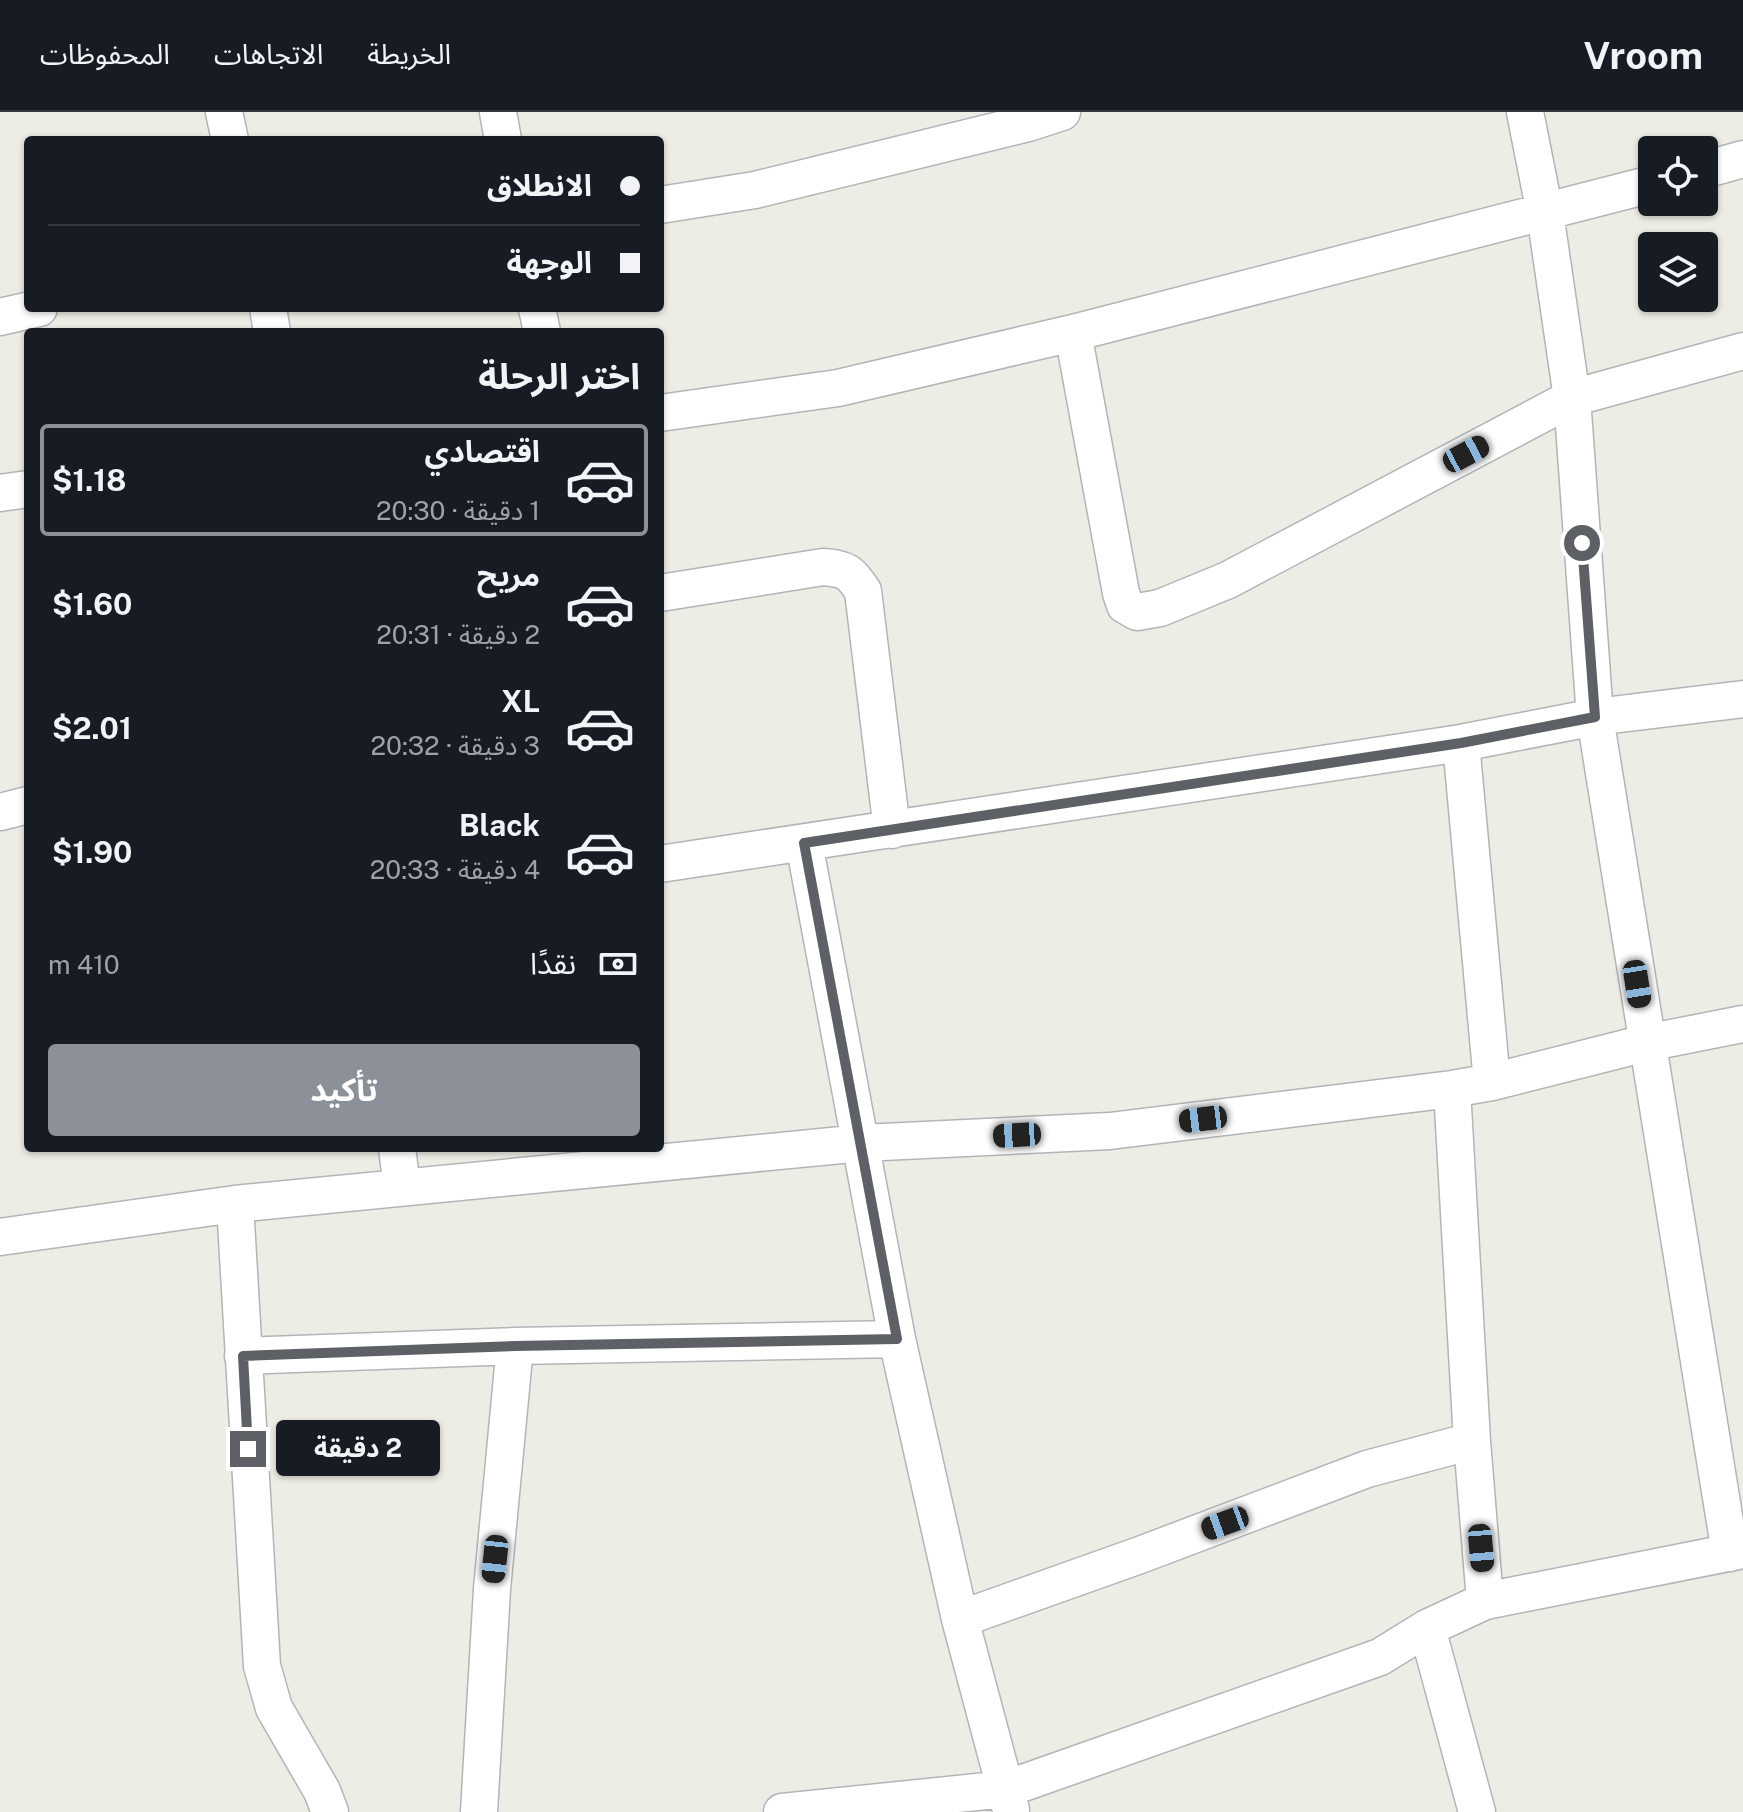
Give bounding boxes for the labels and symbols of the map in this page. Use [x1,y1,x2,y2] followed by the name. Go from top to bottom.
[1439,432,1493,476] car
[1564,525,1600,561] route start
[1621,958,1653,1010] car
[1178,1104,1228,1134] car
[992,1122,1042,1148] car
[276,1421,440,1477] callout: 2 دقيقة
[230,1431,266,1467] route end
[1198,1504,1252,1542] car
[1467,1523,1495,1573] car
[481,1534,509,1584] car

